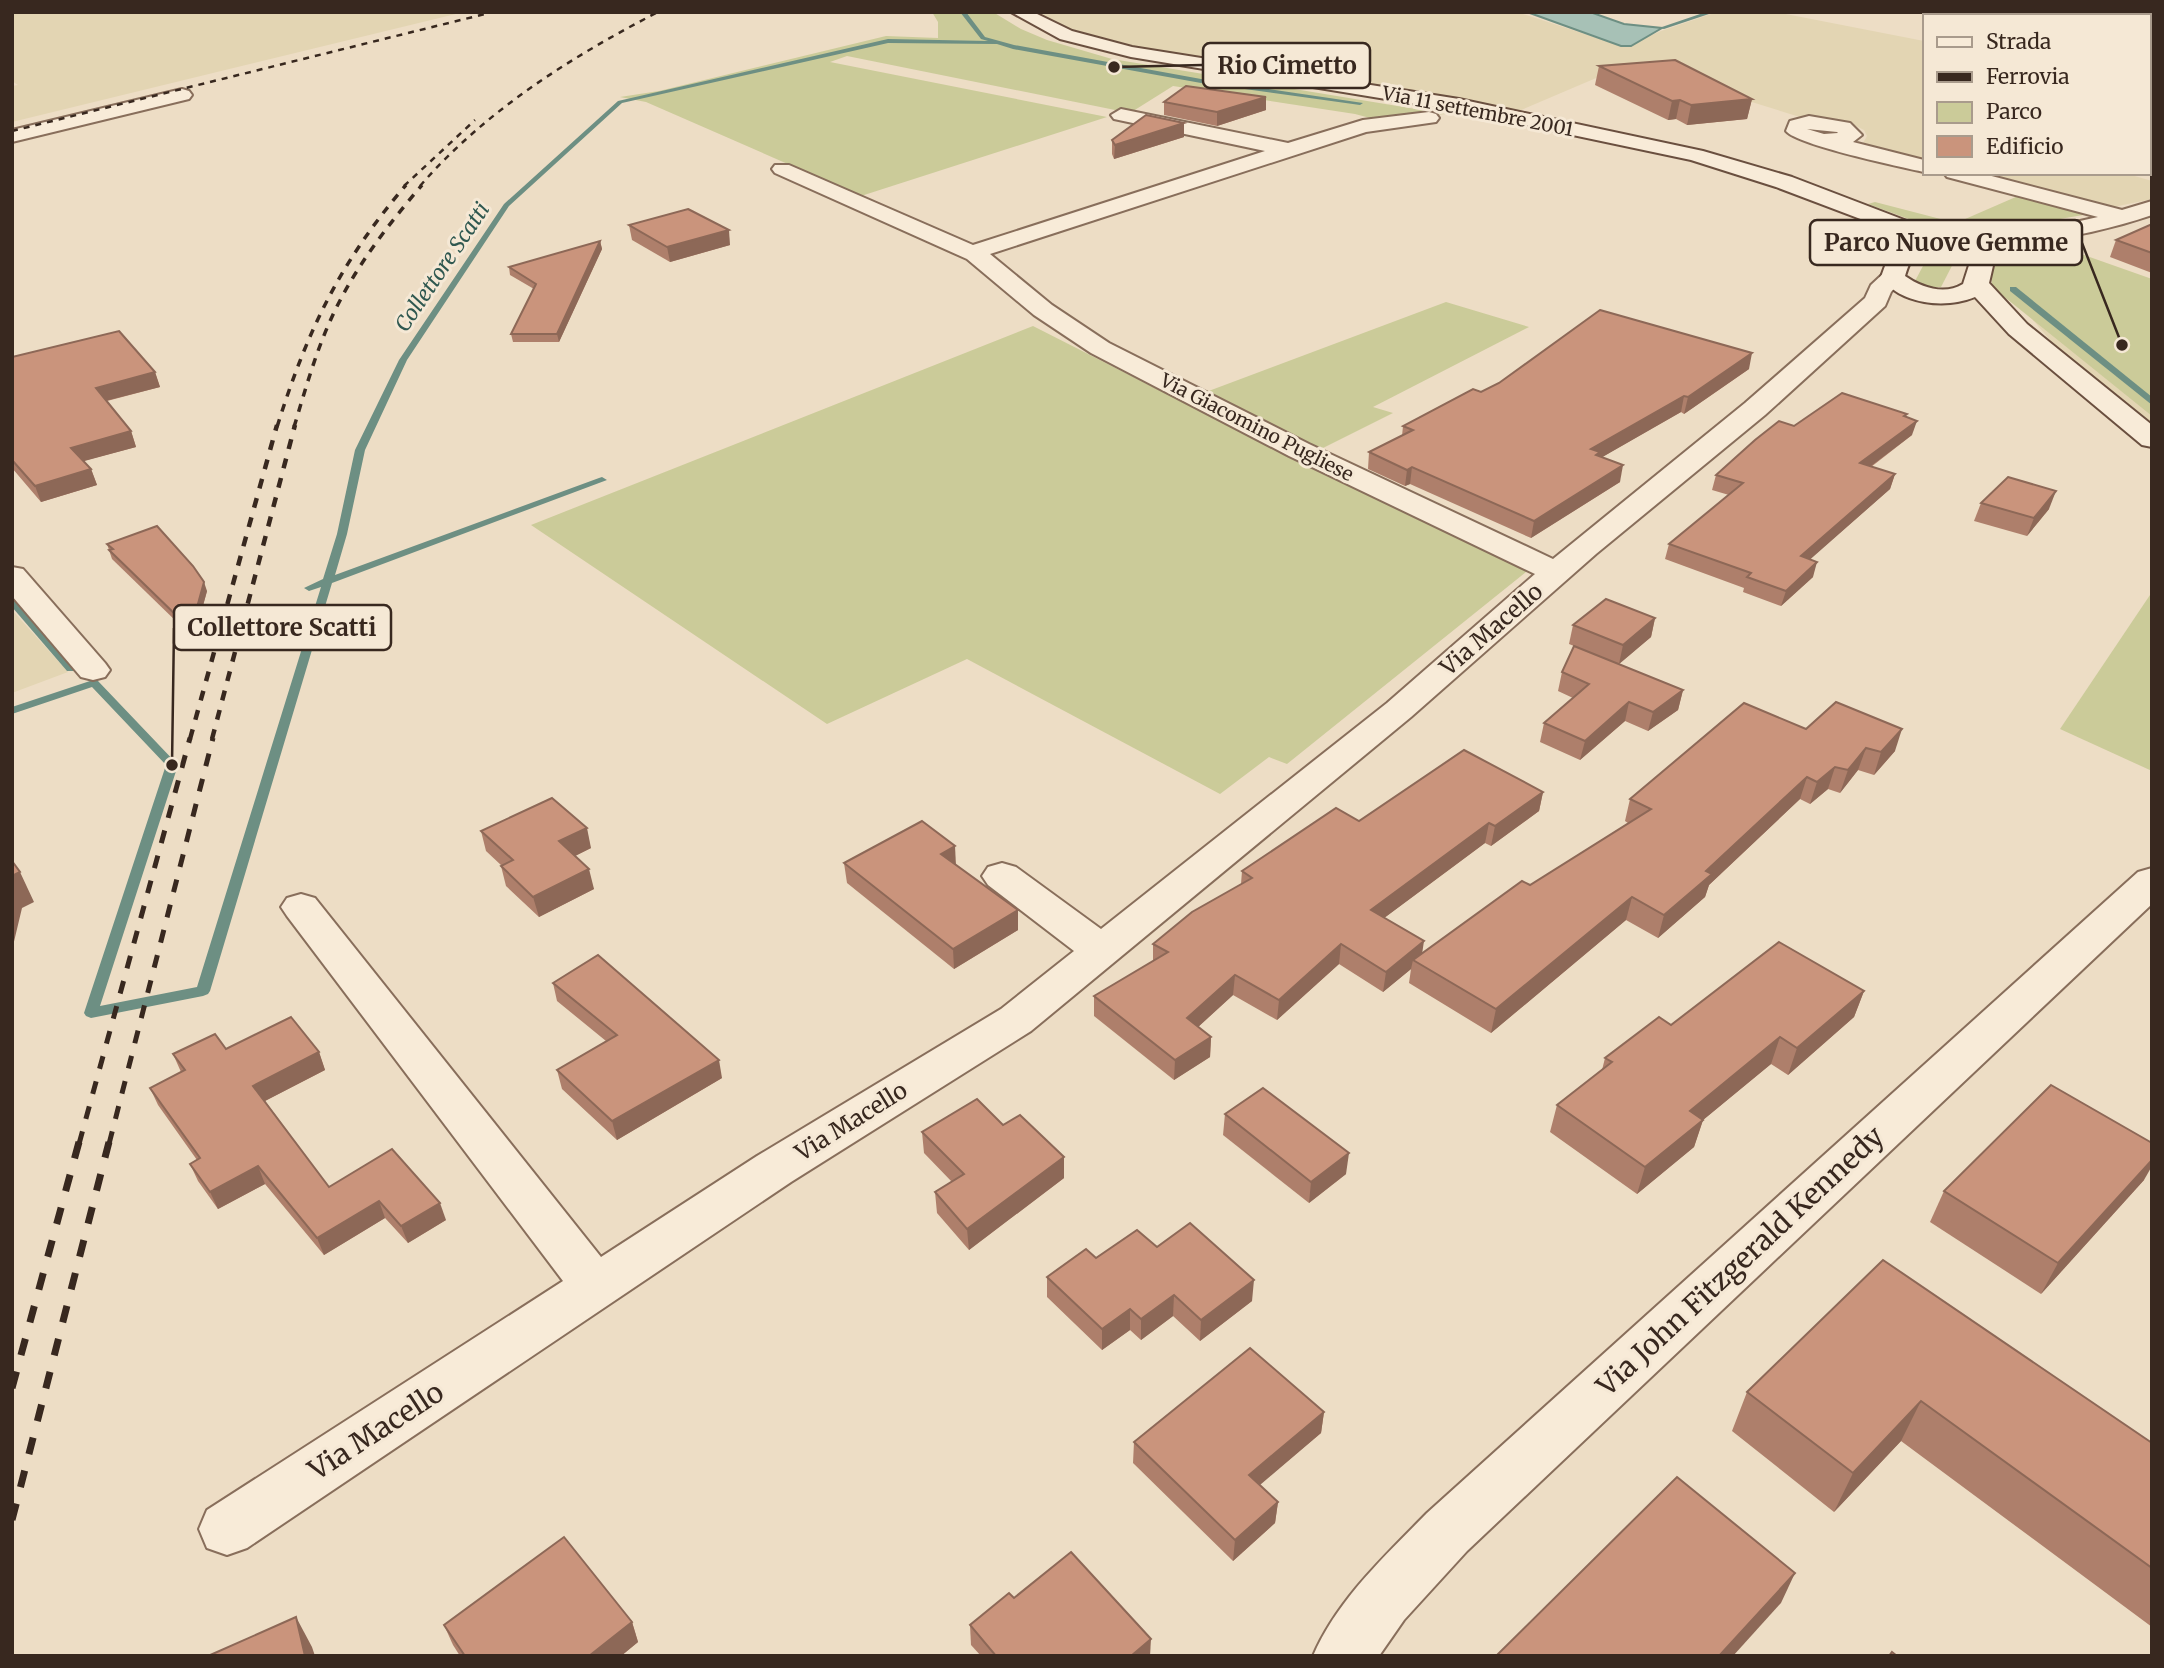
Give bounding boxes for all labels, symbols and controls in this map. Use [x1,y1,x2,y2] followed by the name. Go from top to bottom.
[1923,14,2150,175] legend
[1986,28,2051,55] text: Strada
[1203,43,1370,88] callout: Rio Cimetto
[1217,50,1357,81] text: Rio Cimetto
[1986,63,2070,90] text: Ferrovia
[1379,81,1576,141] street label: Via 11 settembre 2001
[1986,98,2042,125] text: Parco
[1986,133,2063,160] text: Edificio
[389,197,495,337] water label: Collettore Scatti
[1810,220,2082,265] callout: Parco Nuove Gemme
[1824,227,2068,258] text: Parco Nuove Gemme
[1155,367,1358,486] street label: Via Giacomino Pugliese
[1433,577,1548,682] street label: Via Macello
[174,605,391,650] callout: Collettore Scatti
[188,612,377,643] text: Collettore Scatti
[789,1075,912,1167] street label: Via Macello
[1588,1118,1892,1404] street label: Via John Fitzgerald Kennedy
[301,1374,450,1489] street label: Via Macello

